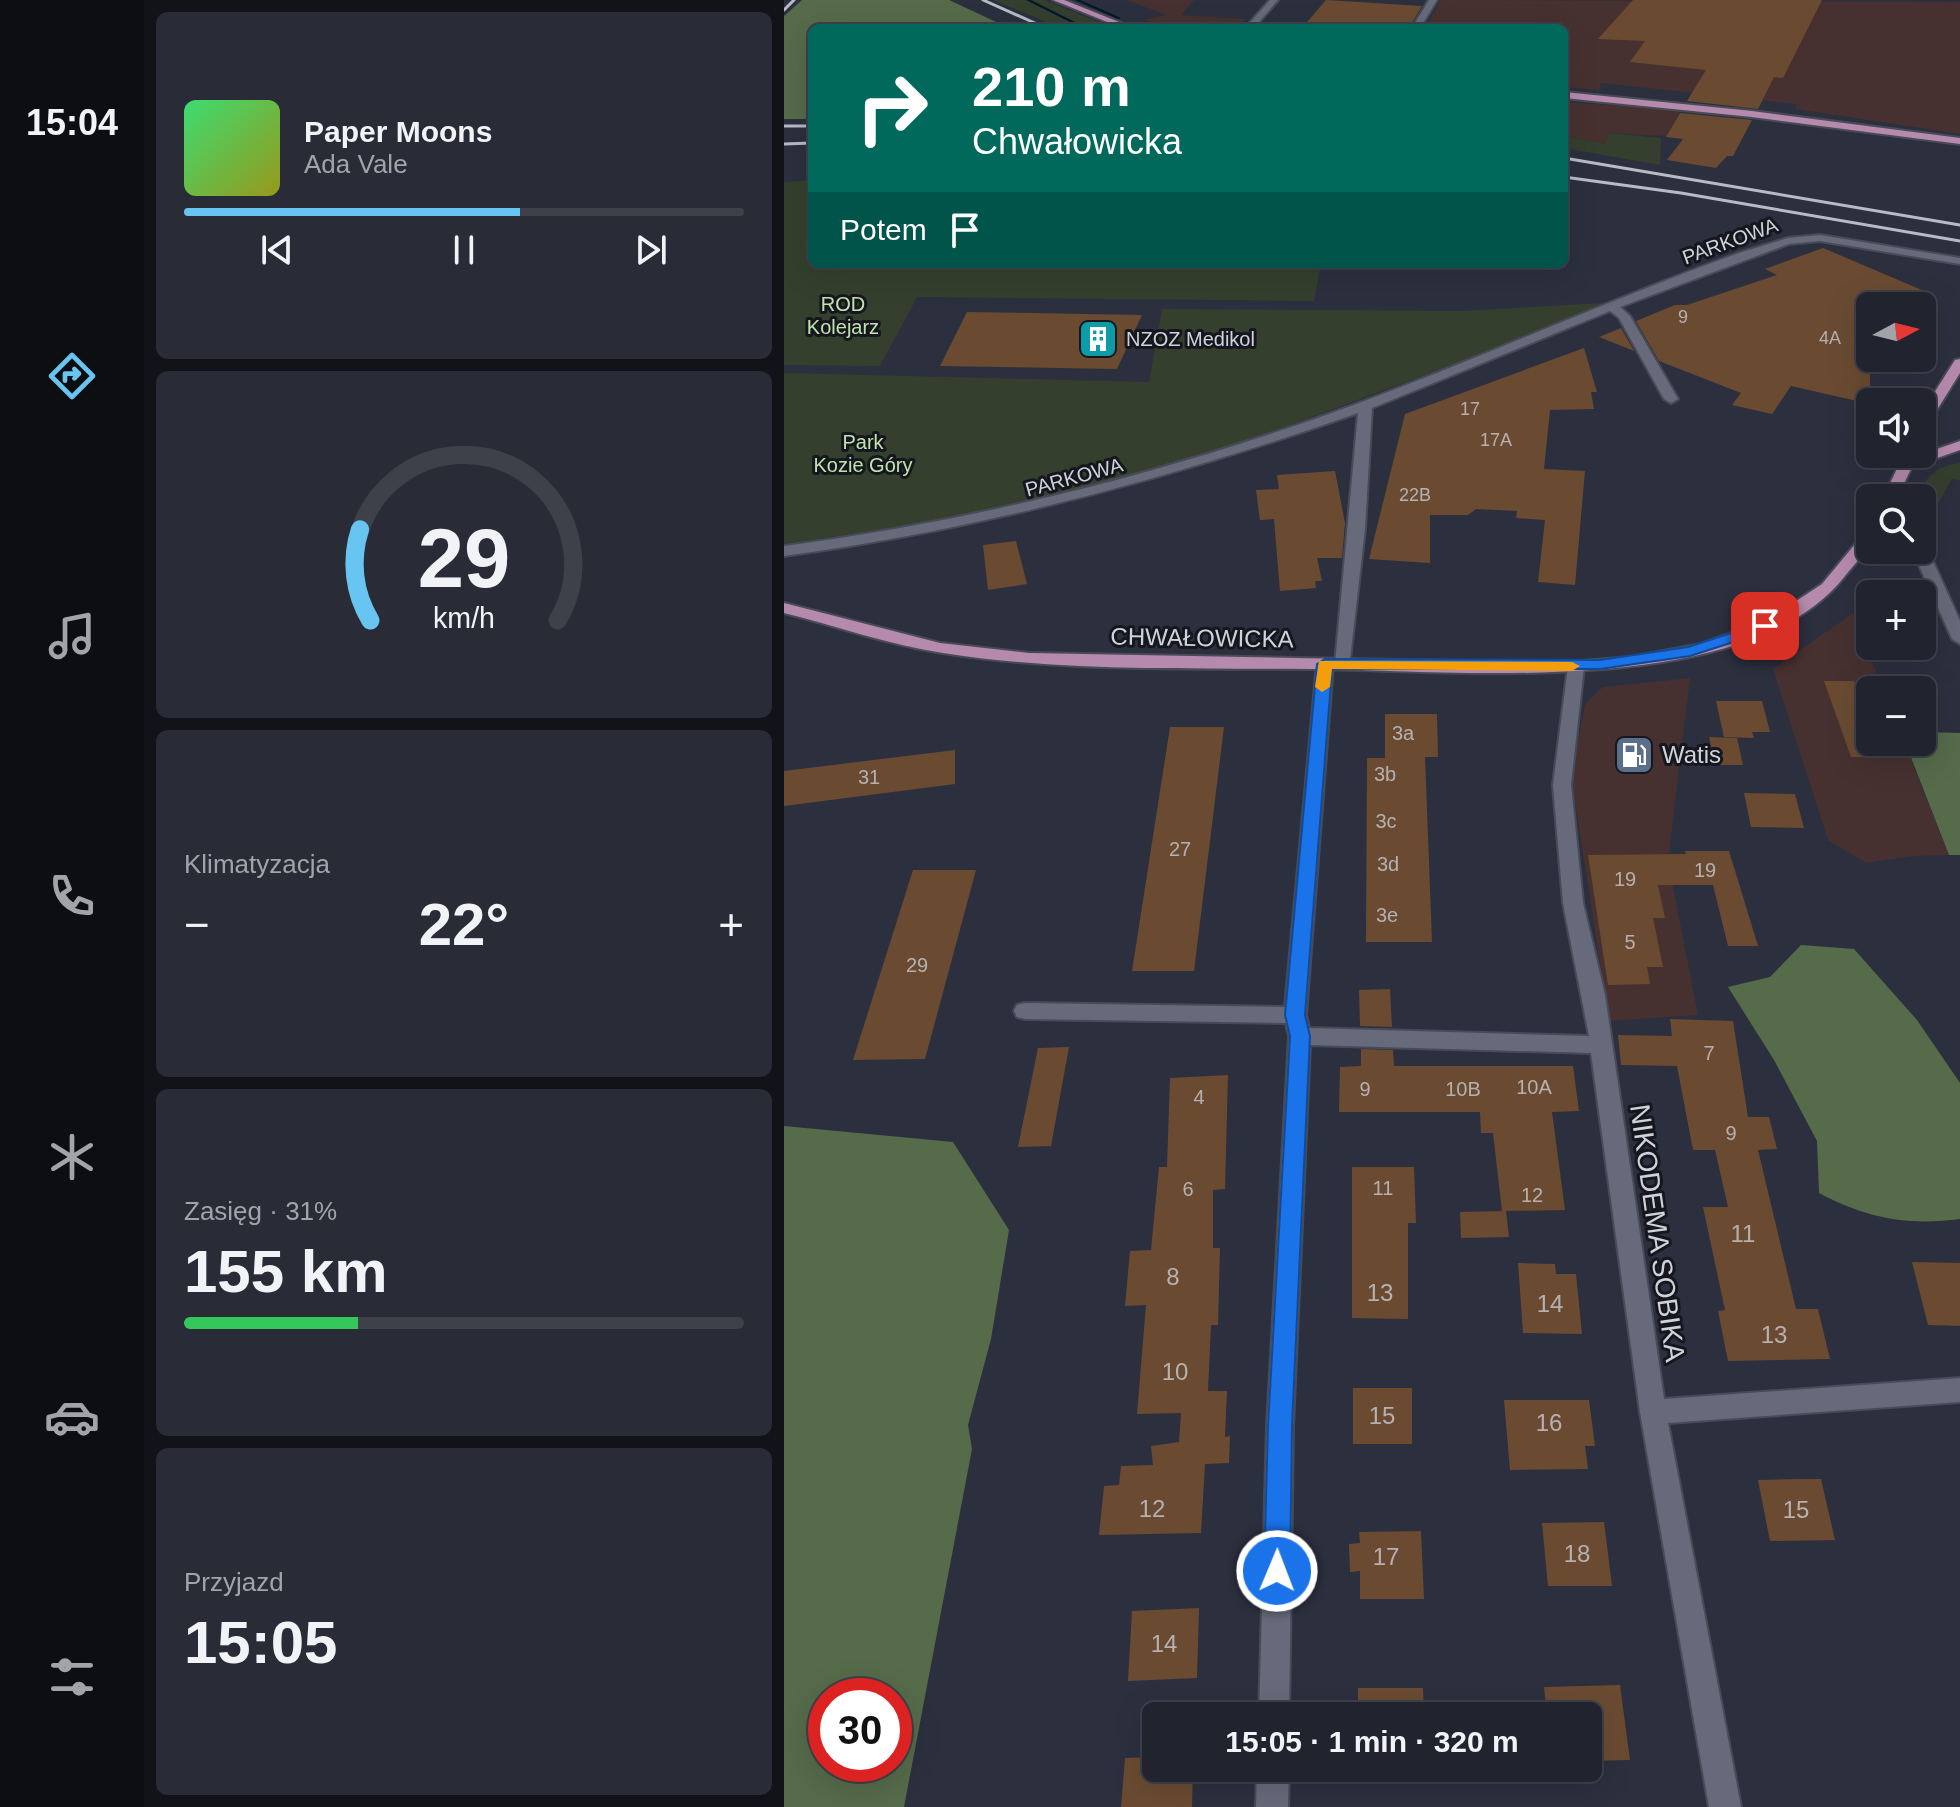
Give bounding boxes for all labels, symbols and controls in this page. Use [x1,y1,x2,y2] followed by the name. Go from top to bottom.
[972,55,1131,118] text: 210 m
[840,56,944,160] icon: right
[26,102,118,143] text: 15:04
[304,115,492,148] text: Paper Moons
[972,121,1182,162] text: Chwałowicka
[304,149,408,179] text: Ada Vale
[943,208,987,252] icon: arrive
[840,213,927,246] text: Potem
[1679,213,1781,268] street label: PARKOWA
[255,228,299,272] icon: previous
[442,228,486,272] icon: pause
[629,228,673,272] icon: next
[1856,292,1936,372] north arrow
[1856,292,1936,756] map controls
[807,293,879,338] park label: ROD Kolejarz
[1678,307,1688,327] house number: 9
[1077,318,1119,360] building icon: NZOZ Medikol
[1126,328,1255,350] place label: NZOZ Medikol
[1819,328,1841,348] house number: 4A
[44,348,100,404] icon: directions
[1856,388,1936,468] button: sound
[1460,399,1480,419] house number: 17
[1480,430,1512,450] house number: 17A
[814,431,912,476] park label: Park Kozie Góry
[1023,453,1126,501] street label: PARKOWA
[1856,484,1936,564] button: search
[1399,485,1431,505] house number: 22B
[418,511,510,604] text: 29
[1856,580,1936,660] button: +
[1731,592,1799,660] pin
[433,602,495,634] text: km/h
[1743,604,1787,648] icon: arrive
[44,608,100,664] icon: music
[1110,622,1294,653] street label: CHWAŁOWICKA
[1856,676,1936,756] button: −
[1392,722,1415,744] house number: 3a
[1613,734,1655,776] fuel station icon: Watis
[1662,741,1721,768] place label: Watis
[1374,763,1396,785] house number: 3b
[858,766,880,788] house number: 31
[1375,810,1397,832] house number: 3c
[1169,838,1191,860] house number: 27
[184,849,330,879] text: Klimatyzacja
[1377,853,1399,875] house number: 3d
[1694,859,1716,881] house number: 19
[44,868,100,924] icon: phone
[1614,868,1636,890] house number: 19
[419,891,509,958] text: 22°
[184,900,210,949] text: −
[718,900,744,949] text: +
[1376,904,1398,926] house number: 3e
[1624,931,1636,953] house number: 5
[906,954,928,976] house number: 29
[1703,1042,1715,1064] house number: 7
[1516,1076,1552,1098] house number: 10A
[1359,1078,1371,1100] house number: 9
[1445,1078,1481,1100] house number: 10B
[1193,1086,1205,1108] house number: 4
[1624,1102,1691,1364] street label: NIKODEMA SOBIKA
[1725,1122,1737,1144] house number: 9
[44,1129,100,1185] icon: climate
[1373,1177,1393,1199] house number: 11
[1182,1178,1194,1200] house number: 6
[1521,1184,1543,1206] house number: 12
[184,1196,337,1226] text: Zasięg · 31%
[1731,1220,1755,1247] house number: 11
[184,1238,388,1305] text: 155 km
[1166,1263,1180,1290] house number: 8
[1367,1279,1393,1306] house number: 13
[1537,1290,1563,1317] house number: 14
[1761,1321,1787,1348] house number: 13
[1162,1358,1188,1385] house number: 10
[44,1389,100,1445] icon: car
[1369,1402,1395,1429] house number: 15
[1536,1409,1562,1436] house number: 16
[1139,1495,1165,1522] house number: 12
[1783,1496,1809,1523] house number: 15
[1235,1529,1319,1613] position arrow
[1564,1540,1590,1567] house number: 18
[1373,1543,1399,1570] house number: 17
[184,1567,284,1597] text: Przyjazd
[184,1609,337,1676] text: 15:05
[1151,1630,1177,1657] house number: 14
[44,1649,100,1705] icon: filters
[808,1678,912,1782] speed limit sign: 30
[1225,1725,1519,1758] text: 15:05 · 1 min · 320 m

